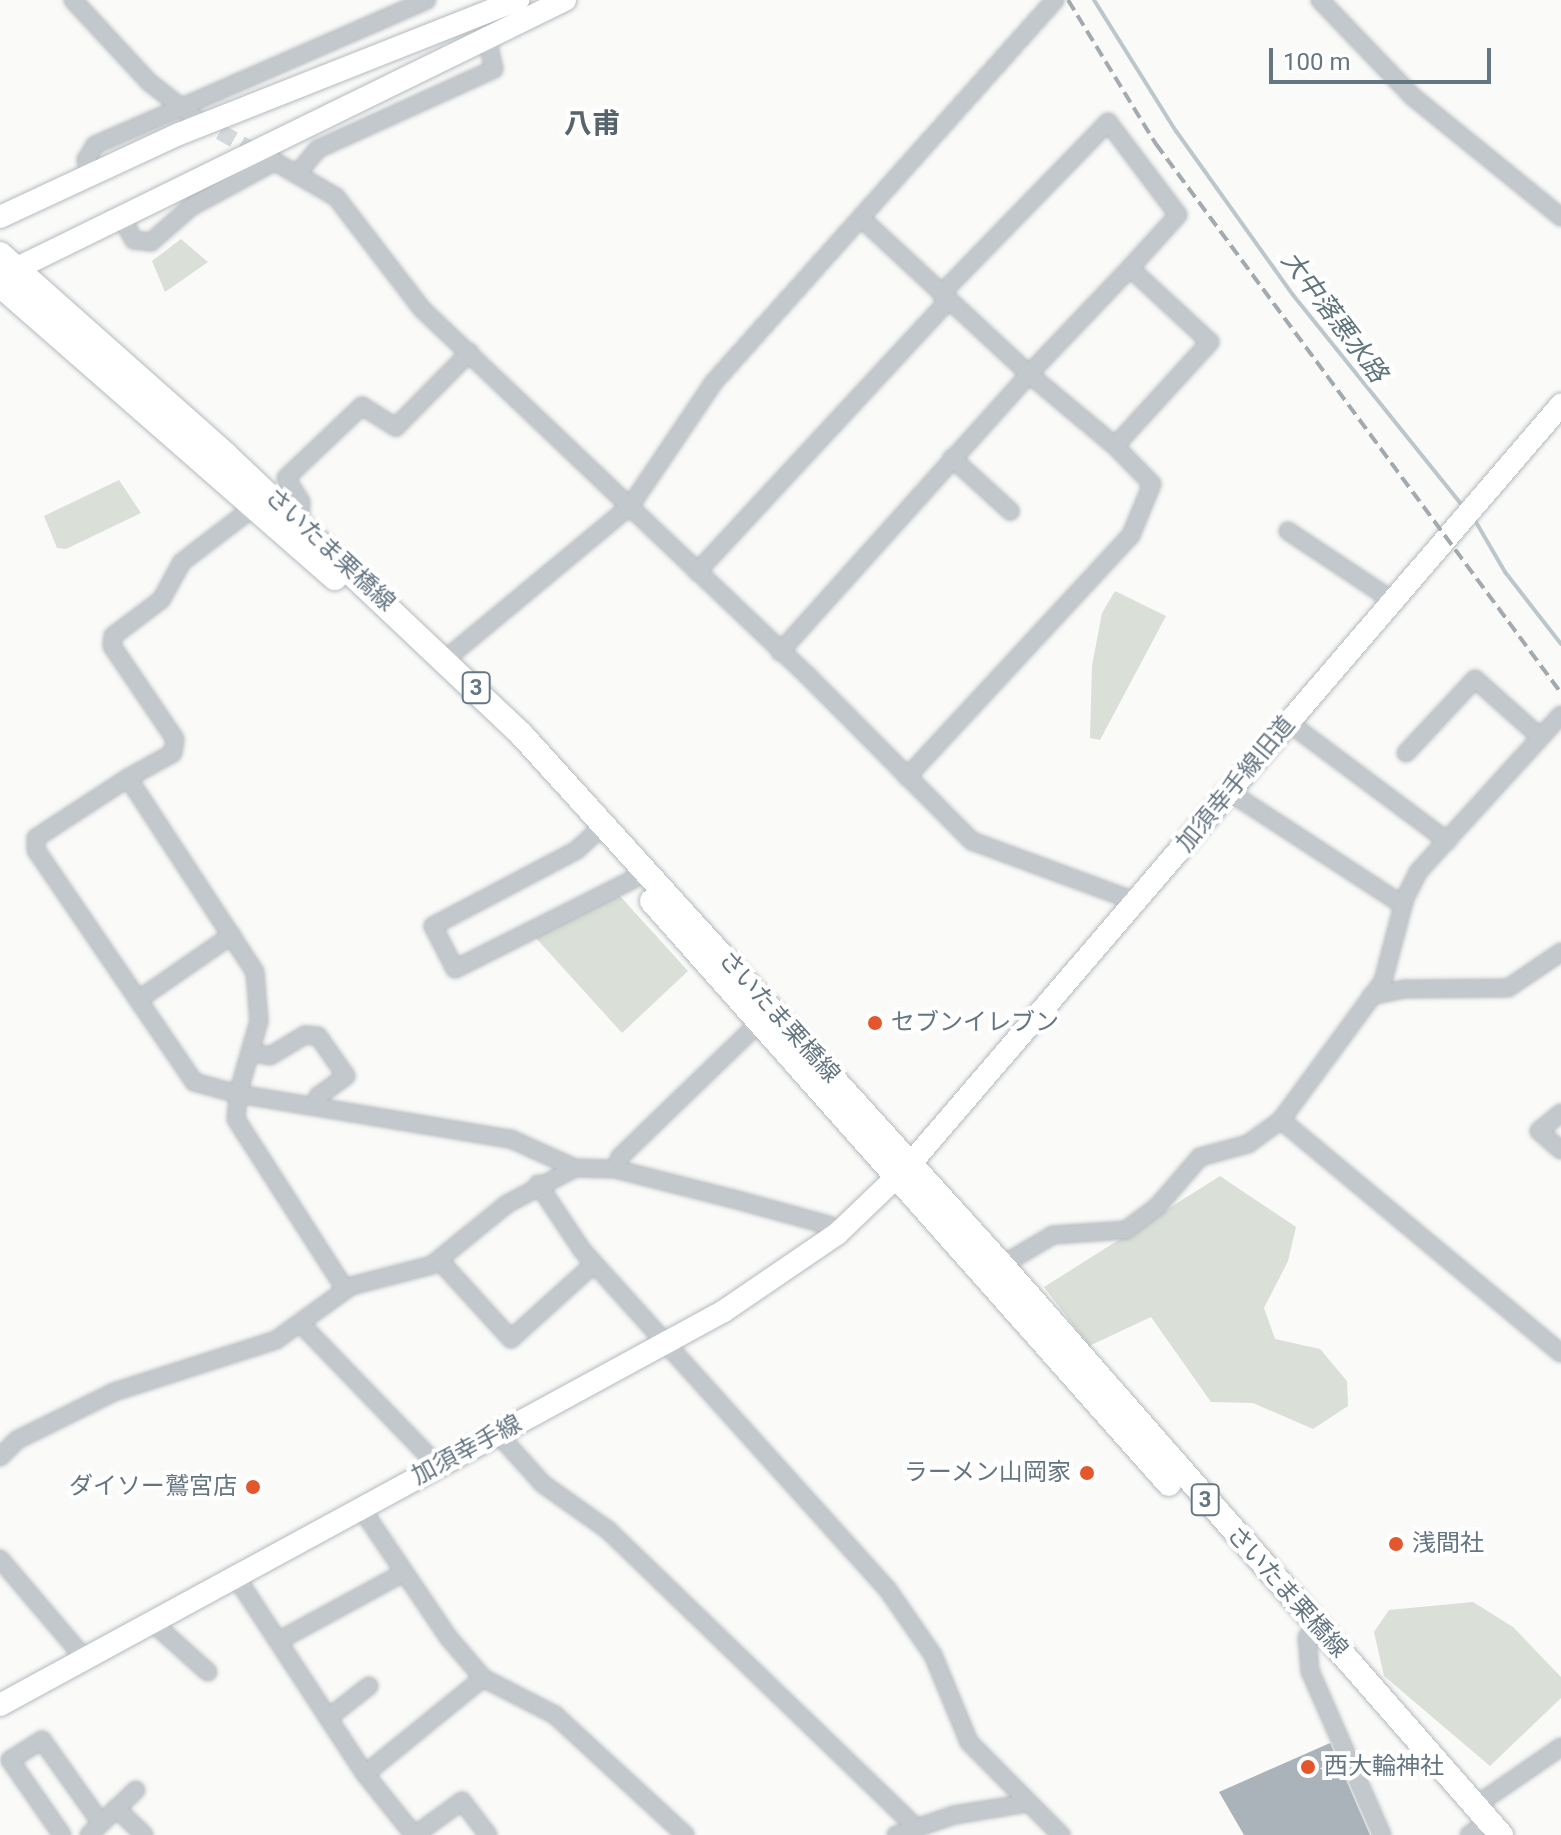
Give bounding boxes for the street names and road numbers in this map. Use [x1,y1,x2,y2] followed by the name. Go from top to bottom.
[259,482,401,618] street label: さいたま栗橋線
[460,670,492,706] road number: 3
[1171,710,1301,858] street label: 加須幸手線旧道
[712,945,846,1089] street label: さいたま栗橋線
[407,1409,527,1491] street label: 加須幸手線
[1189,1482,1221,1518] road number: 3
[1220,1520,1354,1664] street label: さいたま栗橋線

